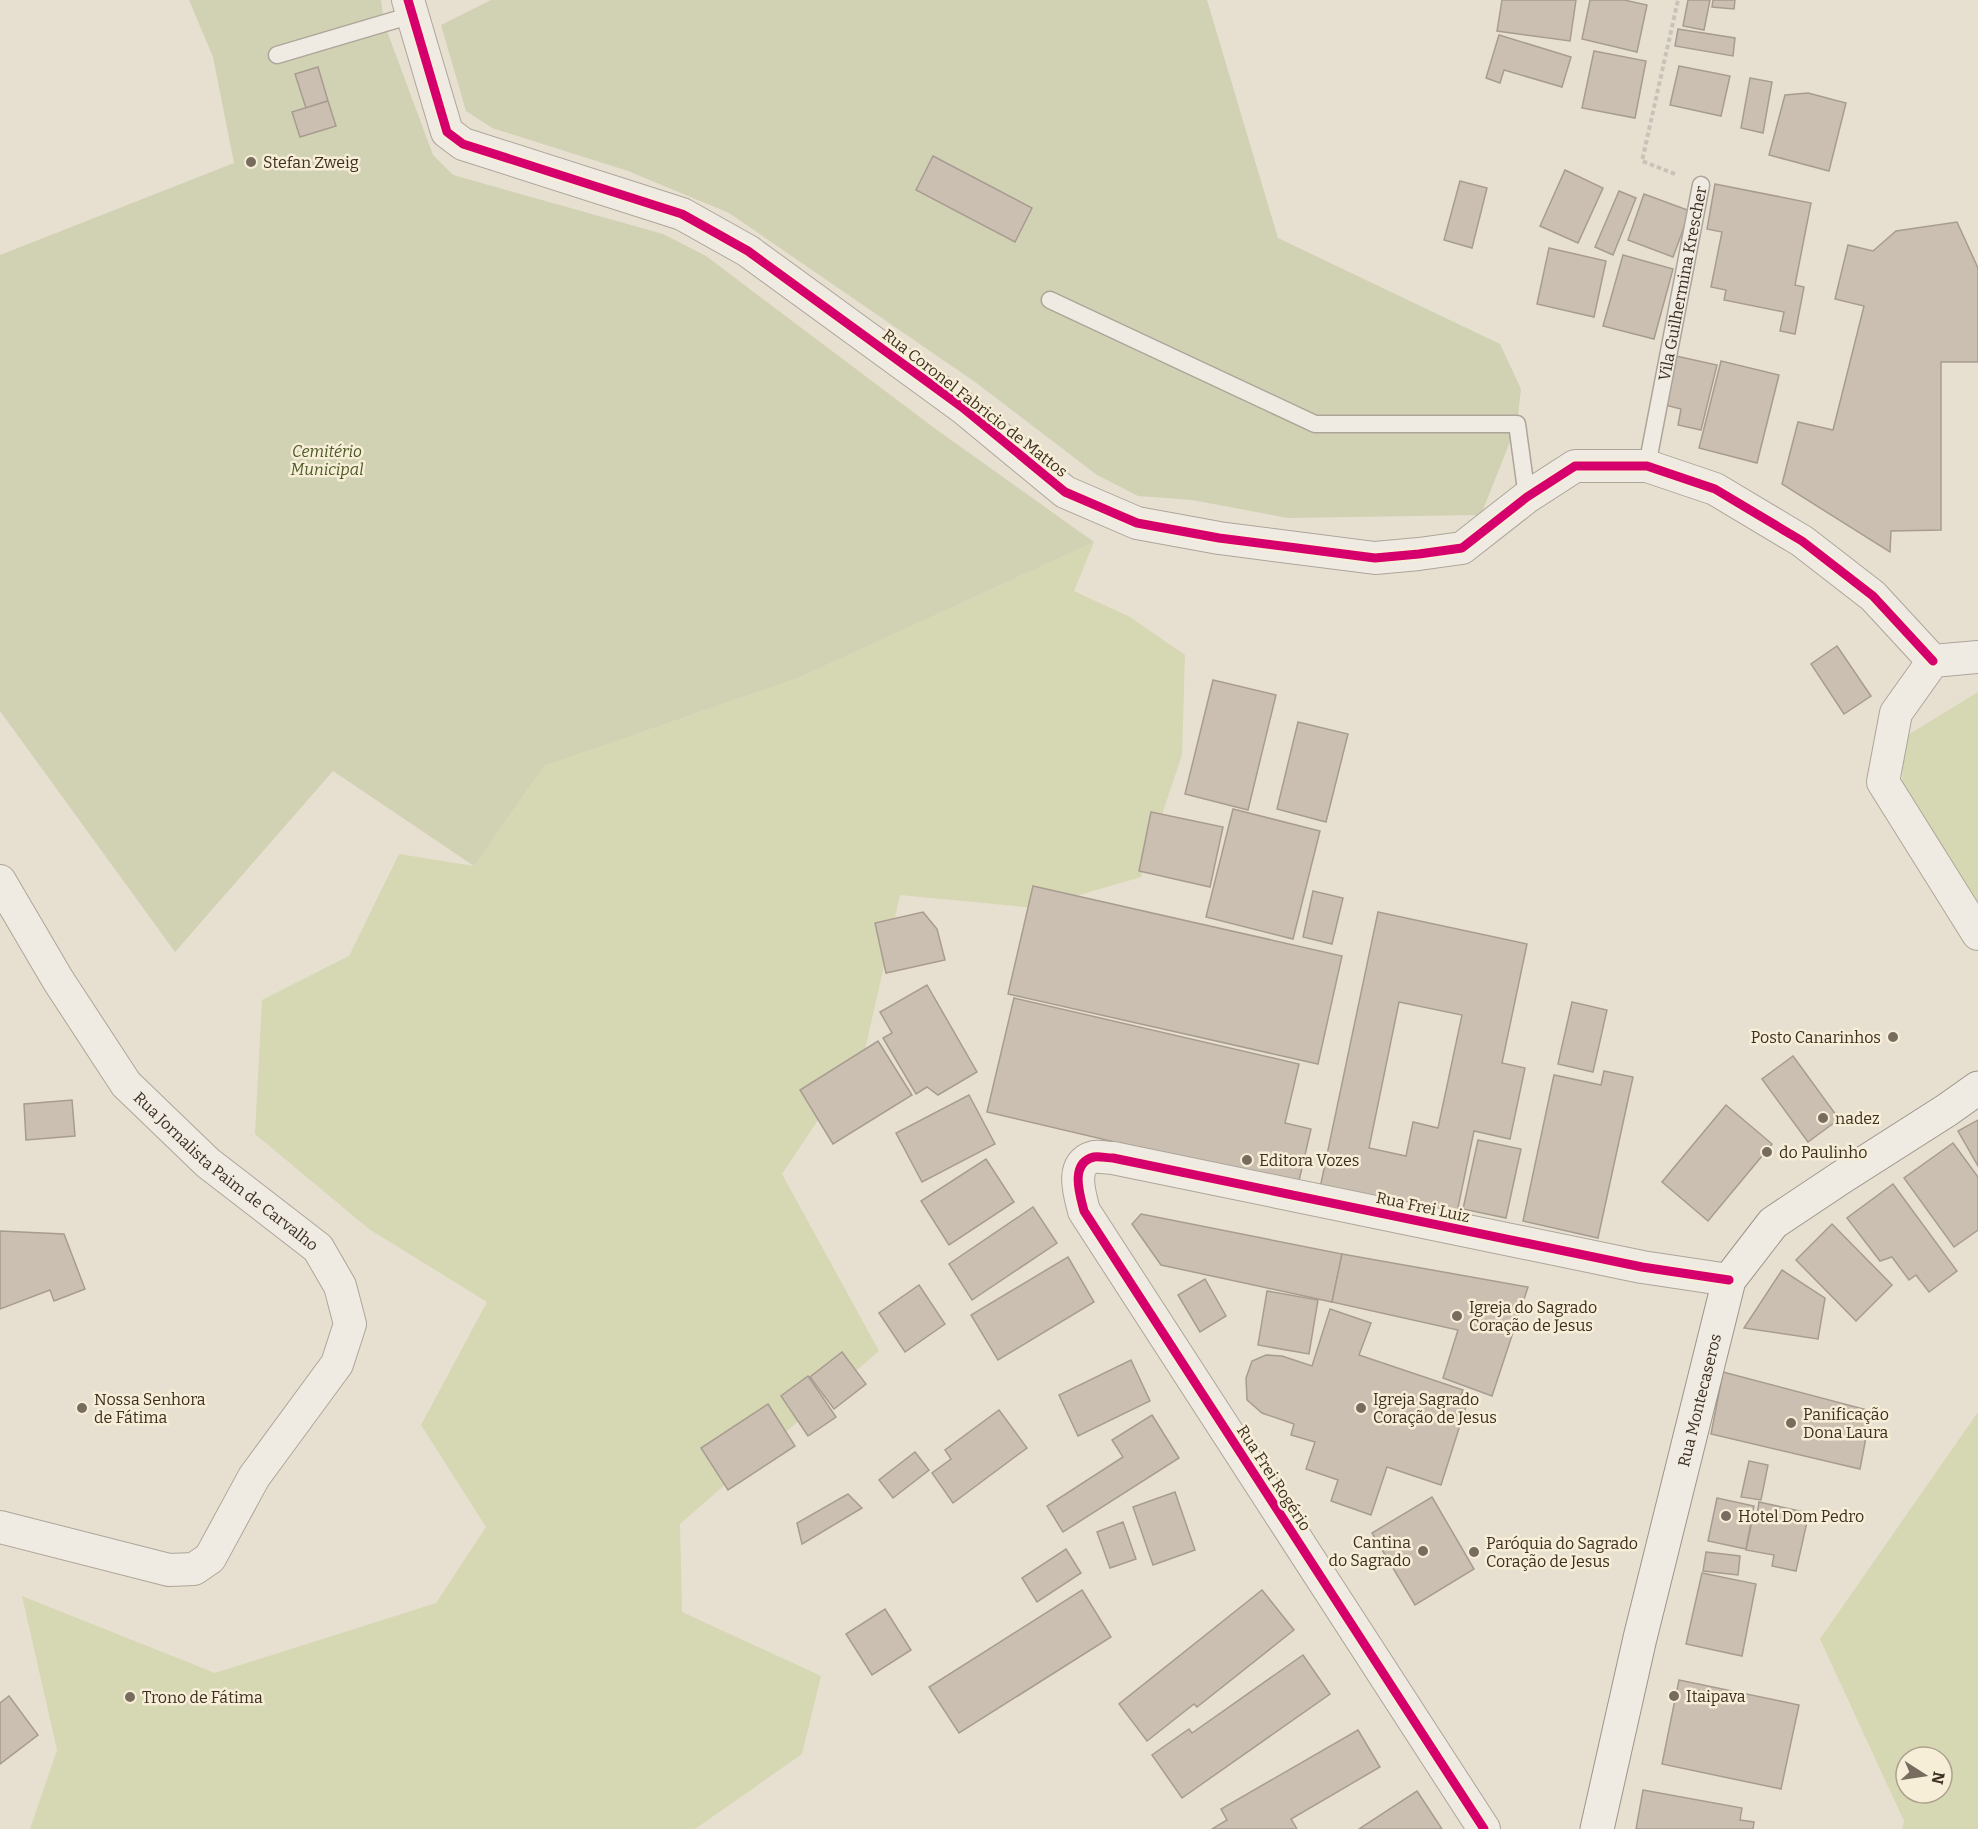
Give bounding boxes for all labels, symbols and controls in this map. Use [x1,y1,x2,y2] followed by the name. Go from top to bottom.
[263,153,359,172] place label: Stefan Zweig
[244,155,258,169] marker: Stefan Zweig
[1654,184,1710,382] street label: Vila Guilhermina Krescher
[879,325,1071,481] street label: Rua Coronel Fabricio de Mattos
[290,442,364,479] park label: Cemitério Municipal
[1751,1028,1881,1047] place label: Posto Canarinhos
[1886,1030,1900,1044] marker: Posto Canarinhos
[130,1088,322,1254] street label: Rua Jornalista Paim de Carvalho
[1835,1109,1880,1128] place label: nadez
[1816,1111,1830,1125] marker: nadez
[1779,1143,1867,1162] place label: do Paulinho
[1760,1145,1774,1159] marker: do Paulinho
[1259,1151,1359,1170] place label: Editora Vozes
[1240,1153,1254,1167] marker: Editora Vozes
[1374,1188,1472,1226] street label: Rua Frei Luiz
[1469,1298,1597,1335] place label: Igreja do Sagrado Coração de Jesus
[1450,1309,1464,1323] marker: Igreja do Sagrado Coração de Jesus
[1673,1331,1725,1469] street label: Rua Montecaseros
[94,1390,206,1427] place label: Nossa Senhora de Fátima
[1373,1390,1497,1427] place label: Igreja Sagrado Coração de Jesus
[75,1401,89,1415] marker: Nossa Senhora de Fátima
[1354,1401,1368,1415] marker: Igreja Sagrado Coração de Jesus
[1803,1405,1889,1442] place label: Panificação Dona Laura
[1784,1416,1798,1430] marker: Panificação Dona Laura
[1233,1422,1315,1534] street label: Rua Frei Rogério
[1738,1507,1864,1526] place label: Hotel Dom Pedro
[1719,1509,1733,1523] marker: Hotel Dom Pedro
[1328,1533,1411,1570] place label: Cantina do Sagrado
[1486,1534,1638,1571] place label: Paróquia do Sagrado Coração de Jesus
[1416,1544,1430,1558] marker: Cantina do Sagrado
[1467,1545,1481,1559] marker: Paróquia do Sagrado Coração de Jesus
[1686,1687,1746,1706] place label: Itaipava
[142,1688,263,1707] place label: Trono de Fátima
[1667,1689,1681,1703] marker: Itaipava
[123,1690,137,1704] marker: Trono de Fátima
[1894,1745,1954,1805] north arrow
[1928,1770,1949,1786] text: N

